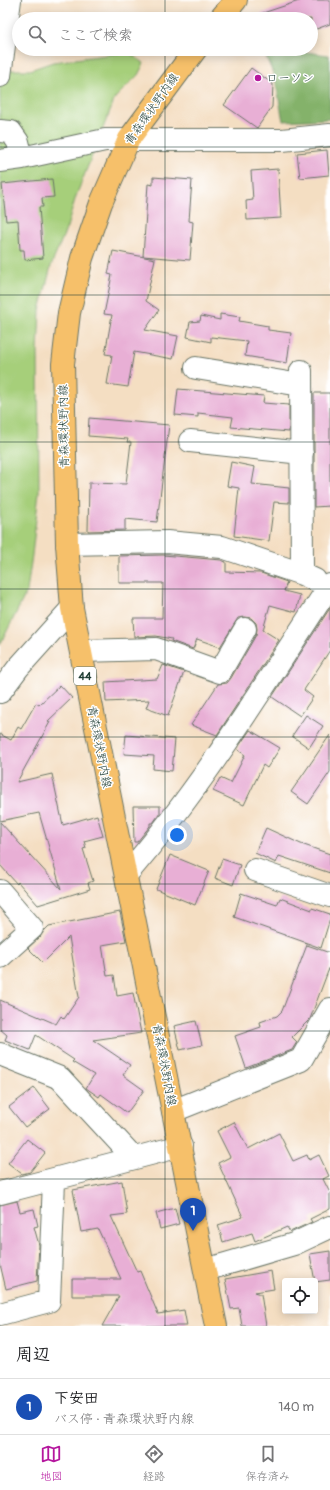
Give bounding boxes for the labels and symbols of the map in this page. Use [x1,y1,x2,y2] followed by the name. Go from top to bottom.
[122,70,182,148] street label: 青森環状野内線
[266,71,314,86] place label: ローソン
[253,73,263,83] marker: ローソン
[56,384,72,468] street label: 青森環状野内線
[74,667,96,685] road number: 44
[84,704,114,790] street label: 青森環状野内線
[167,825,187,845] your location
[149,1022,179,1108] street label: 青森環状野内線
[180,1198,206,1231] pin: 1

